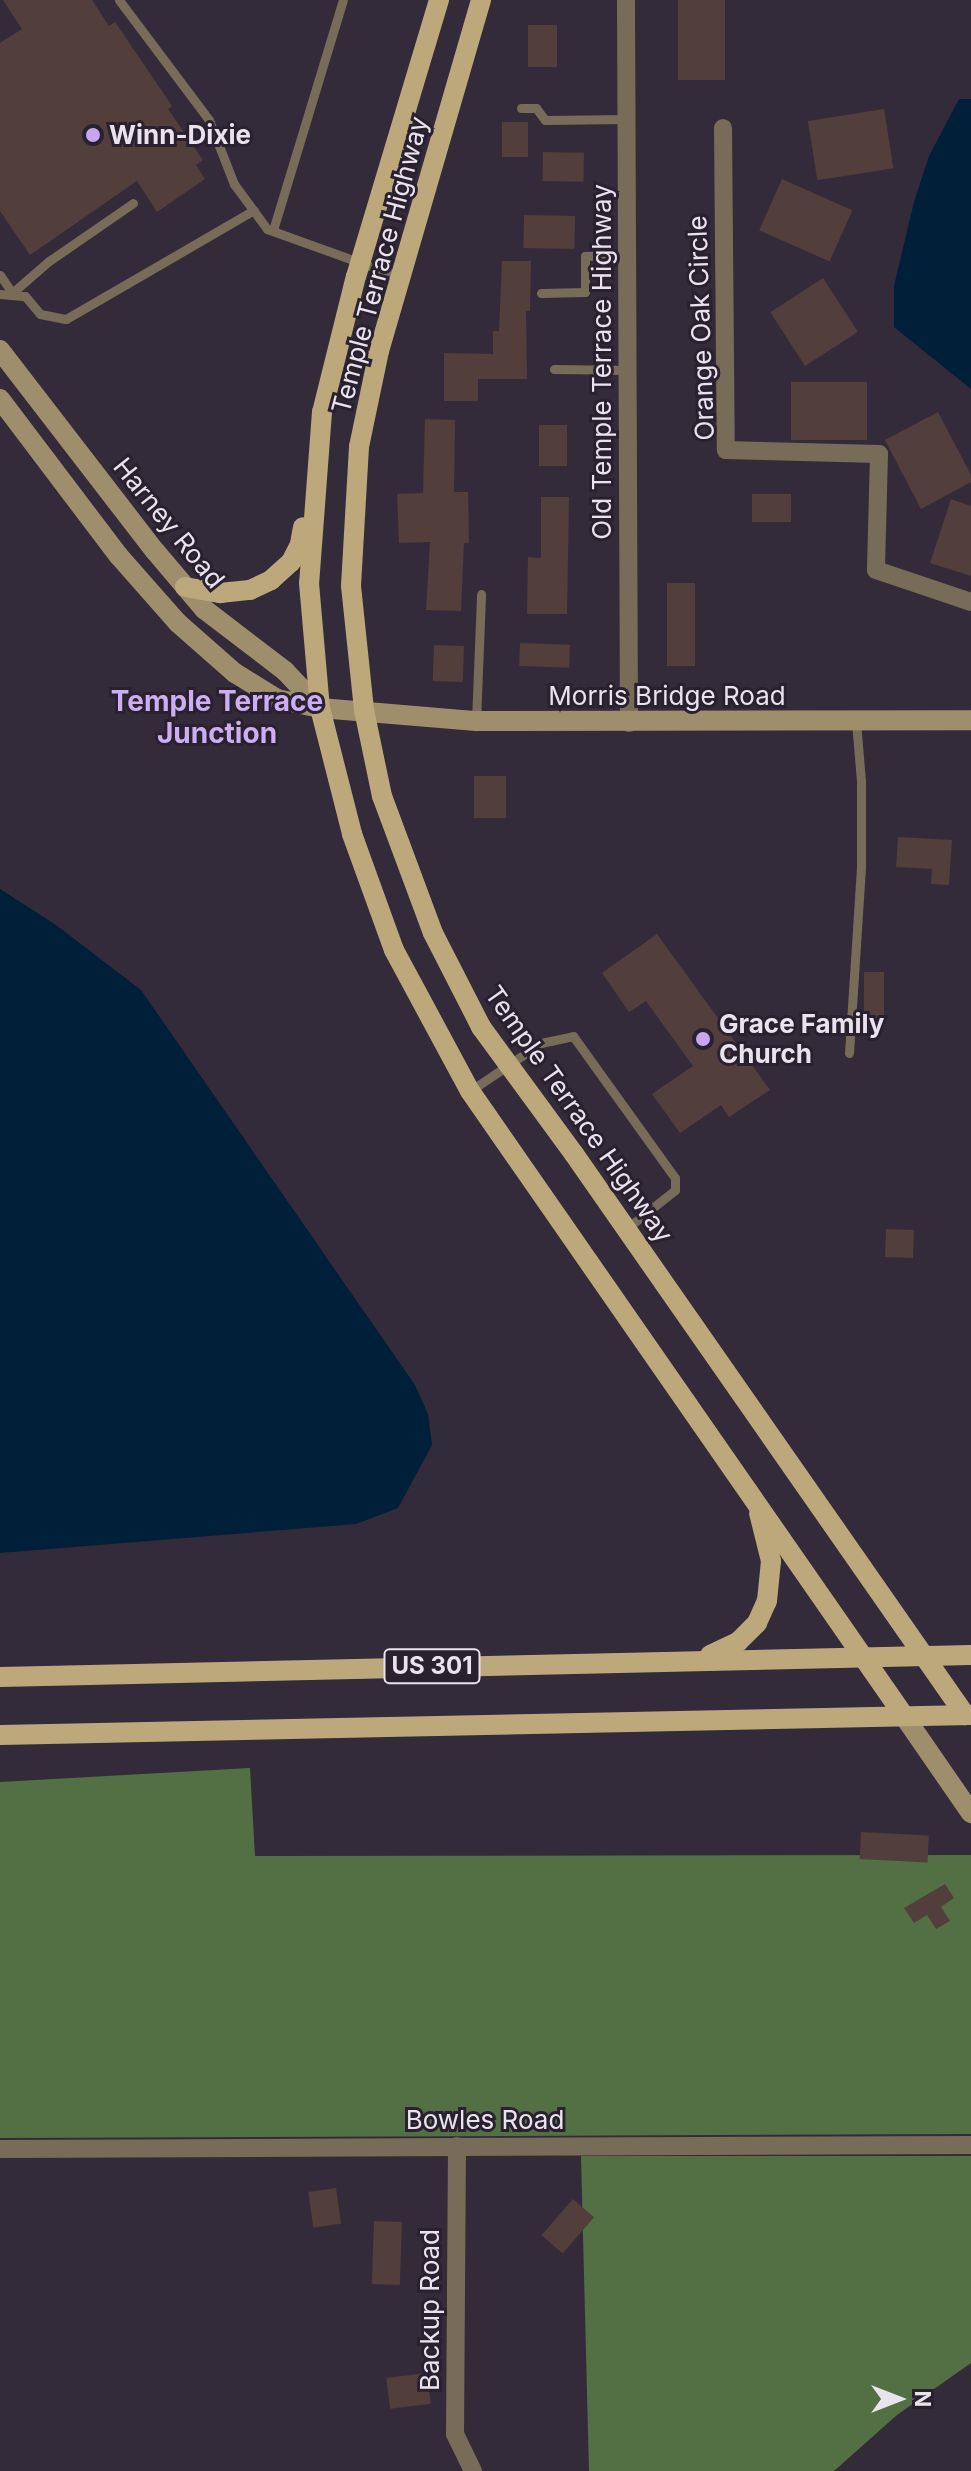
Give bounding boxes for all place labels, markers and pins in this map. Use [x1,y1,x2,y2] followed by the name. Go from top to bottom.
[109,119,251,151] place label: Winn-Dixie
[84,126,102,144] marker: Winn-Dixie
[719,1008,884,1070] place label: Grace Family Church
[694,1030,712,1048] marker: Grace Family Church

